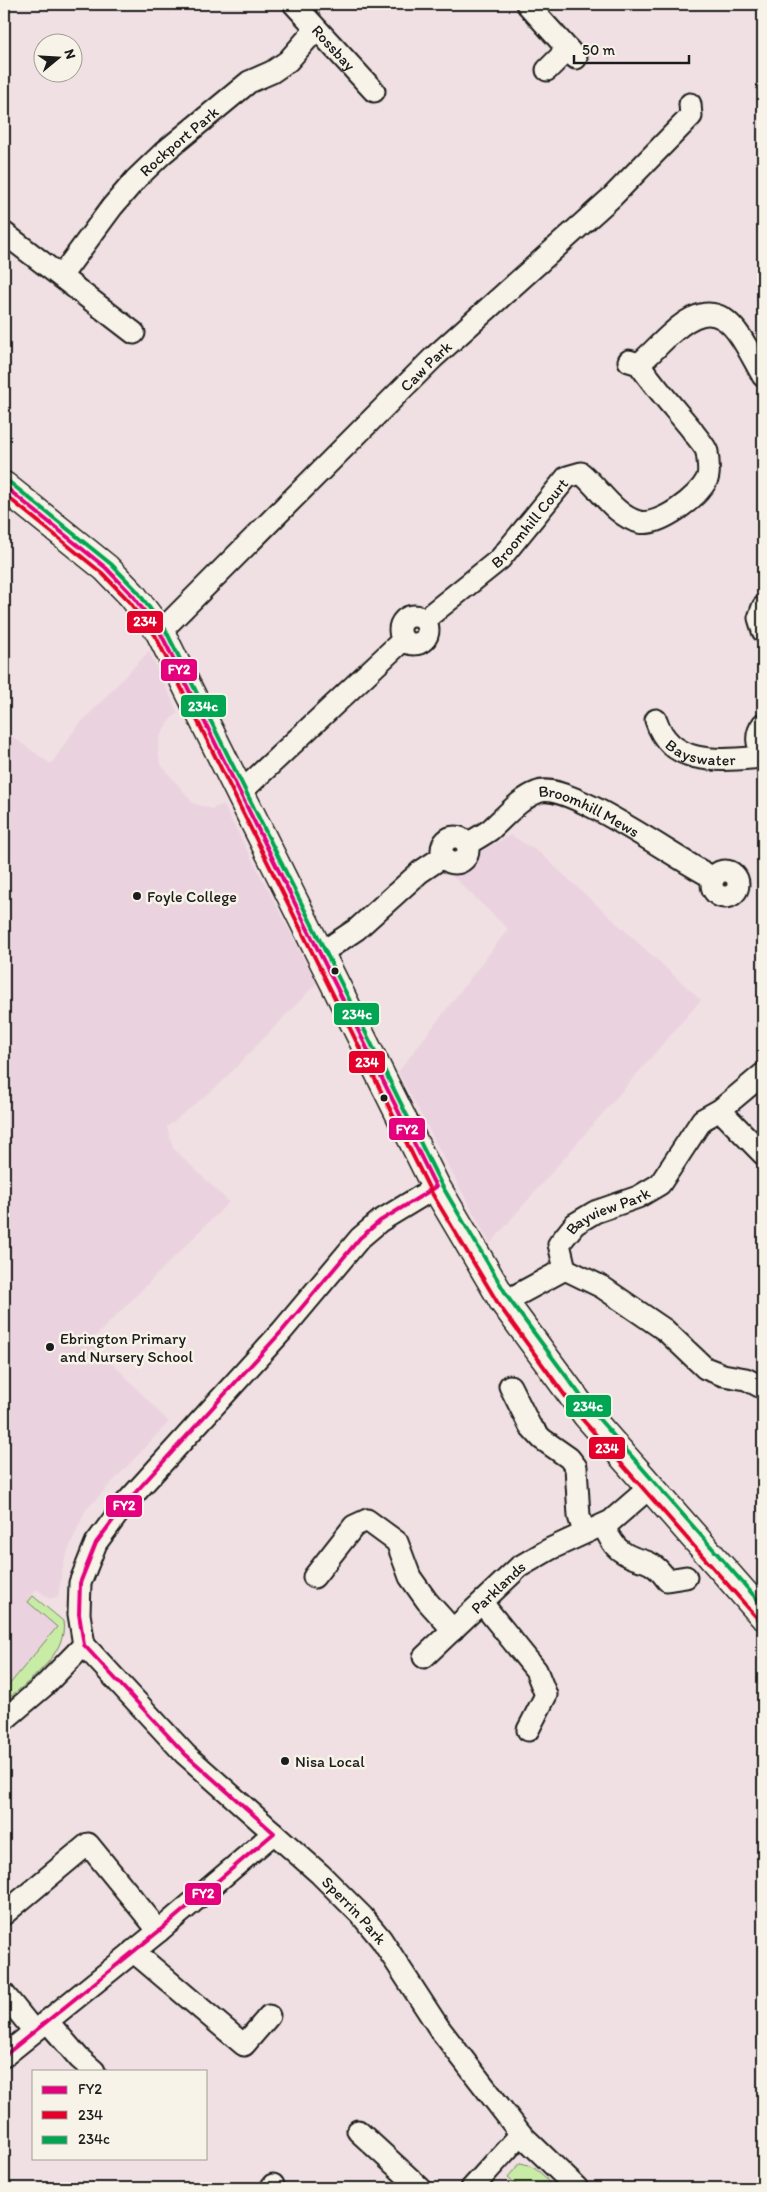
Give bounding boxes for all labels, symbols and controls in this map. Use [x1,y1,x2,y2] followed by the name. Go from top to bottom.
[308,21,360,75] street label: Rossbay
[32,32,82,82] north arrow
[574,32,690,64] scale bar
[582,41,615,59] text: 50 m
[60,47,79,61] text: N
[136,102,223,180] street label: Rockport Park
[396,336,456,396] street label: Caw Park
[487,474,572,572] street label: Broomhill Court
[126,610,164,634] line badge: 234
[133,613,157,630] text: 234
[160,658,198,682] line badge: FY2
[168,661,191,678] text: FY2
[180,694,227,718] line badge: 234c
[188,698,218,715] text: 234c
[662,735,736,769] street label: Bayswater
[538,782,643,841] street label: Broomhill Mews
[147,887,237,906] place label: Foyle College
[131,890,143,902] marker: Foyle College
[330,966,340,976] unlabelled marker
[333,1002,380,1026] line badge: 234c
[342,1006,372,1023] text: 234c
[348,1050,386,1074] line badge: 234
[355,1054,379,1071] text: 234
[379,1093,389,1103] unlabelled marker
[388,1117,426,1141] line badge: FY2
[396,1121,419,1138] text: FY2
[562,1183,654,1238] street label: Bayview Park
[60,1329,193,1366] place label: Ebrington Primary and Nursery School
[44,1341,56,1353] marker: Ebrington Primary and Nursery School
[565,1394,612,1418] line badge: 234c
[573,1398,603,1415] text: 234c
[588,1436,626,1460] line badge: 234
[595,1440,619,1457] text: 234
[105,1494,143,1518] line badge: FY2
[113,1497,136,1514] text: FY2
[467,1556,529,1618] street label: Parklands
[295,1752,365,1771] place label: Nisa Local
[279,1755,291,1767] marker: Nisa Local
[318,1873,391,1949] street label: Sperrin Park
[184,1882,222,1906] line badge: FY2
[192,1885,215,1902] text: FY2
[32,2070,208,2160] legend
[78,2080,102,2098] text: FY2
[78,2106,103,2124] text: 234
[78,2130,110,2148] text: 234c

